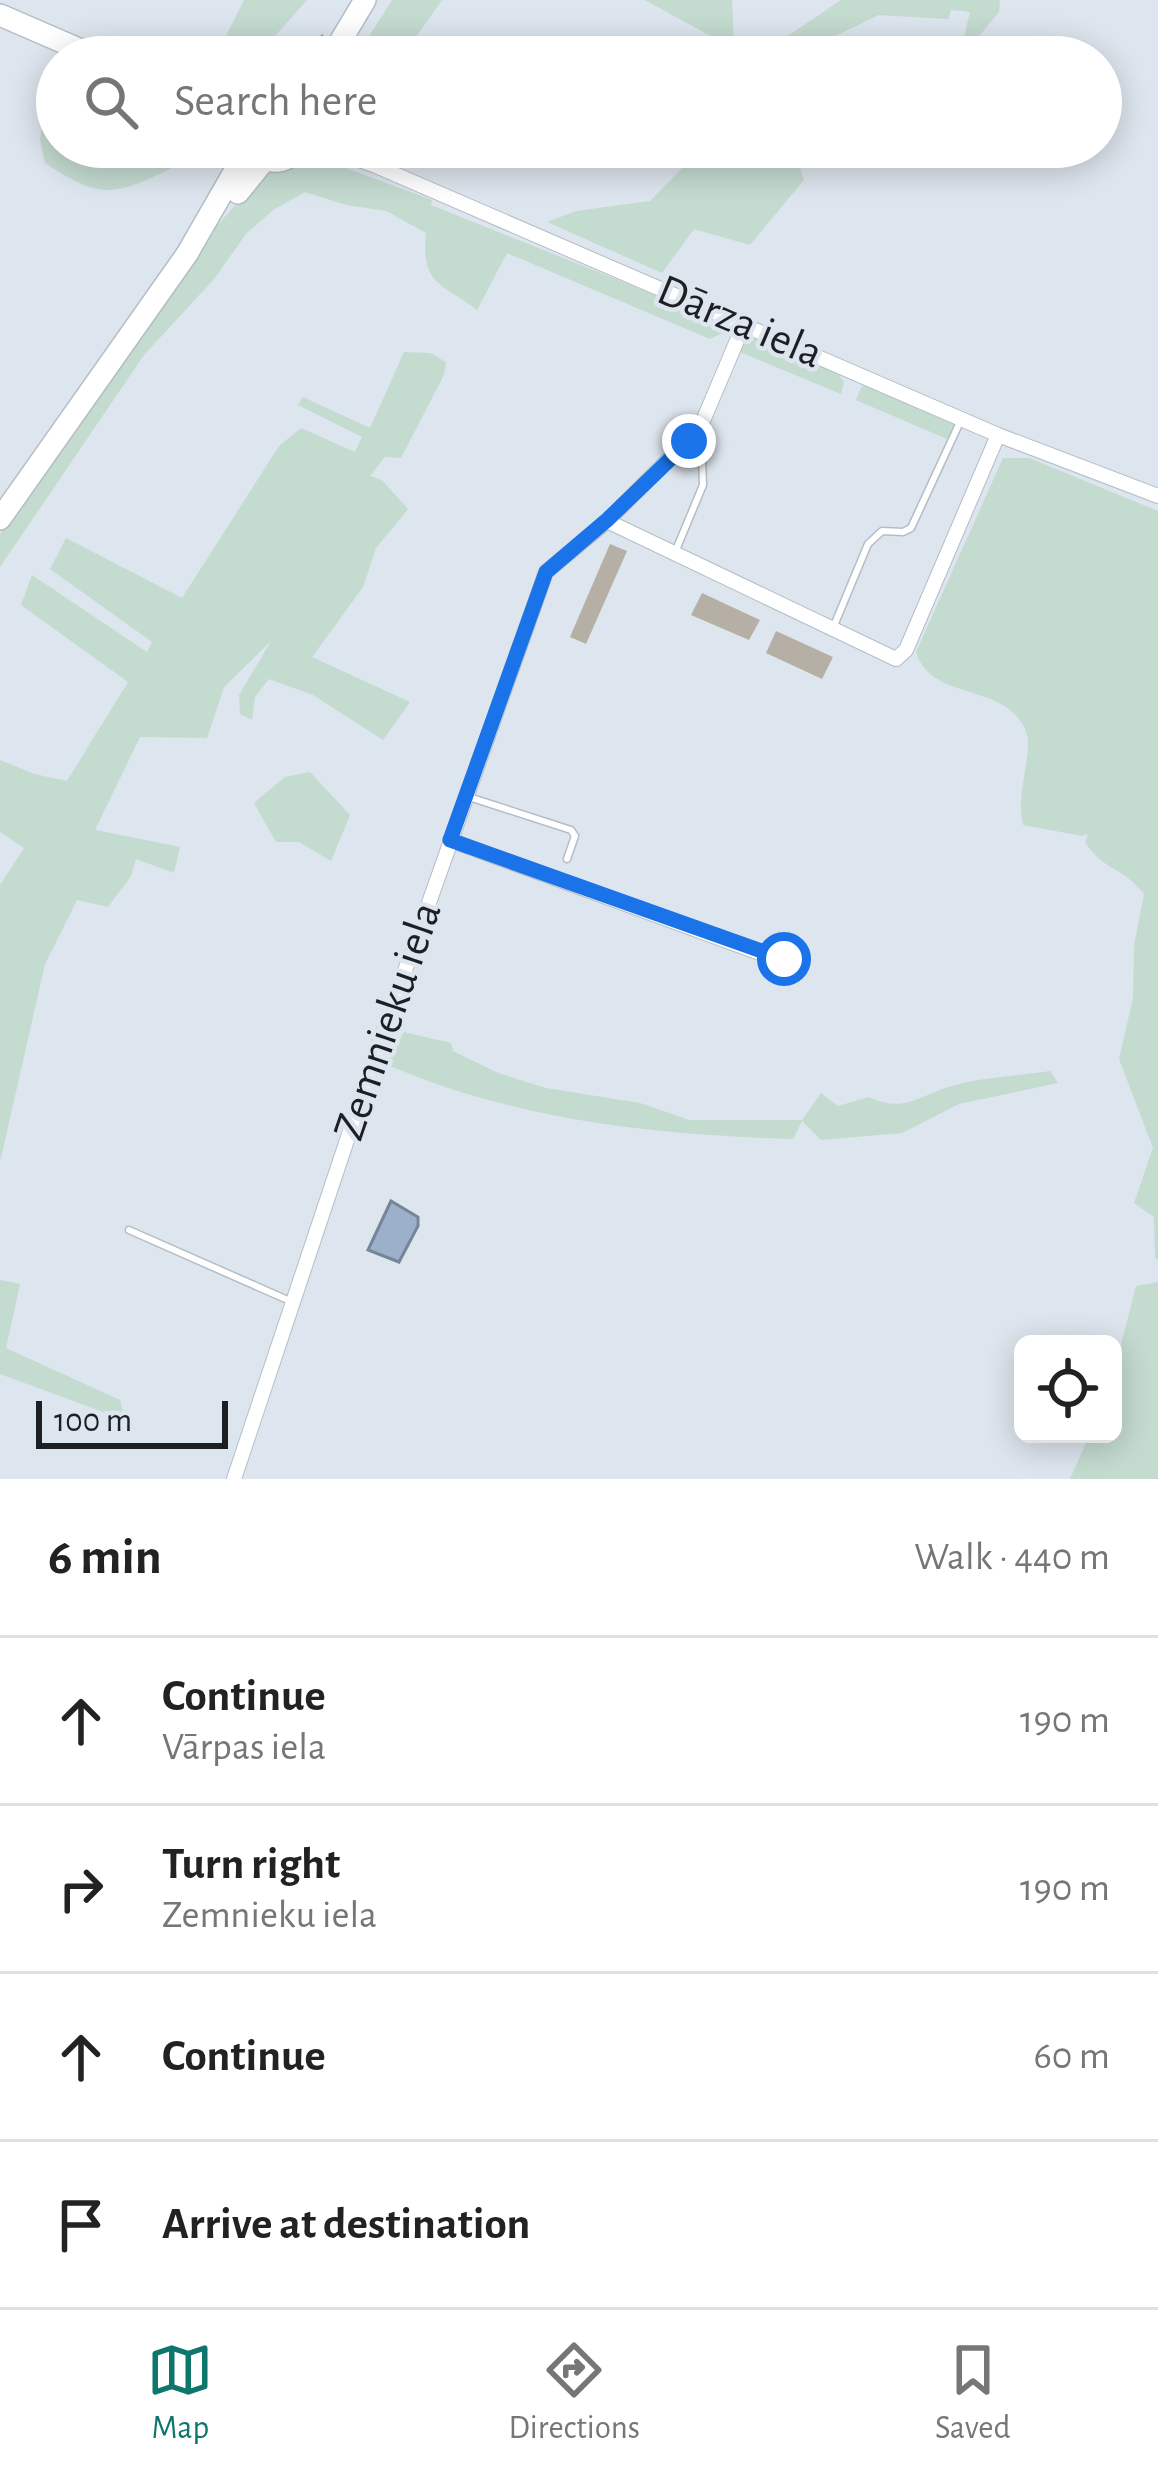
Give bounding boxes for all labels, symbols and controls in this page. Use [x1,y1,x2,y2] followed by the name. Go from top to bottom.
[36,36,1122,168] search box
[78,69,144,135] icon: search
[174,79,377,124] text: Search here
[651,267,829,377] street label: Dārza iela
[662,414,716,468] route end
[326,896,450,1146] street label: Zemnieku iela
[757,932,811,986] route start
[1014,1335,1122,1443] map controls
[1014,1335,1122,1443] button: locate
[36,1395,228,1448] scale bar
[54,1405,132,1438] text: 100 m
[48,1532,162,1583] text: 6 min
[914,1538,1110,1577] text: Walk · 440 m
[162,1674,326,1719] text: Continue
[48,1688,114,1754] icon: ahead
[1020,1701,1110,1740] text: 190 m
[162,1728,326,1767] text: Vārpas iela
[162,1842,340,1887] text: Turn right
[48,1856,114,1922] icon: right
[1020,1869,1110,1908] text: 190 m
[162,1896,377,1935] text: Zemnieku iela
[48,2024,114,2090] icon: ahead
[162,2034,326,2079] text: Continue
[1033,2037,1110,2076] text: 60 m
[48,2192,114,2258] icon: arrive
[162,2202,530,2247] text: Arrive at destination
[147,2337,213,2449] tab: Map
[508,2337,640,2449] tab: Directions
[935,2337,1010,2449] tab: Saved

